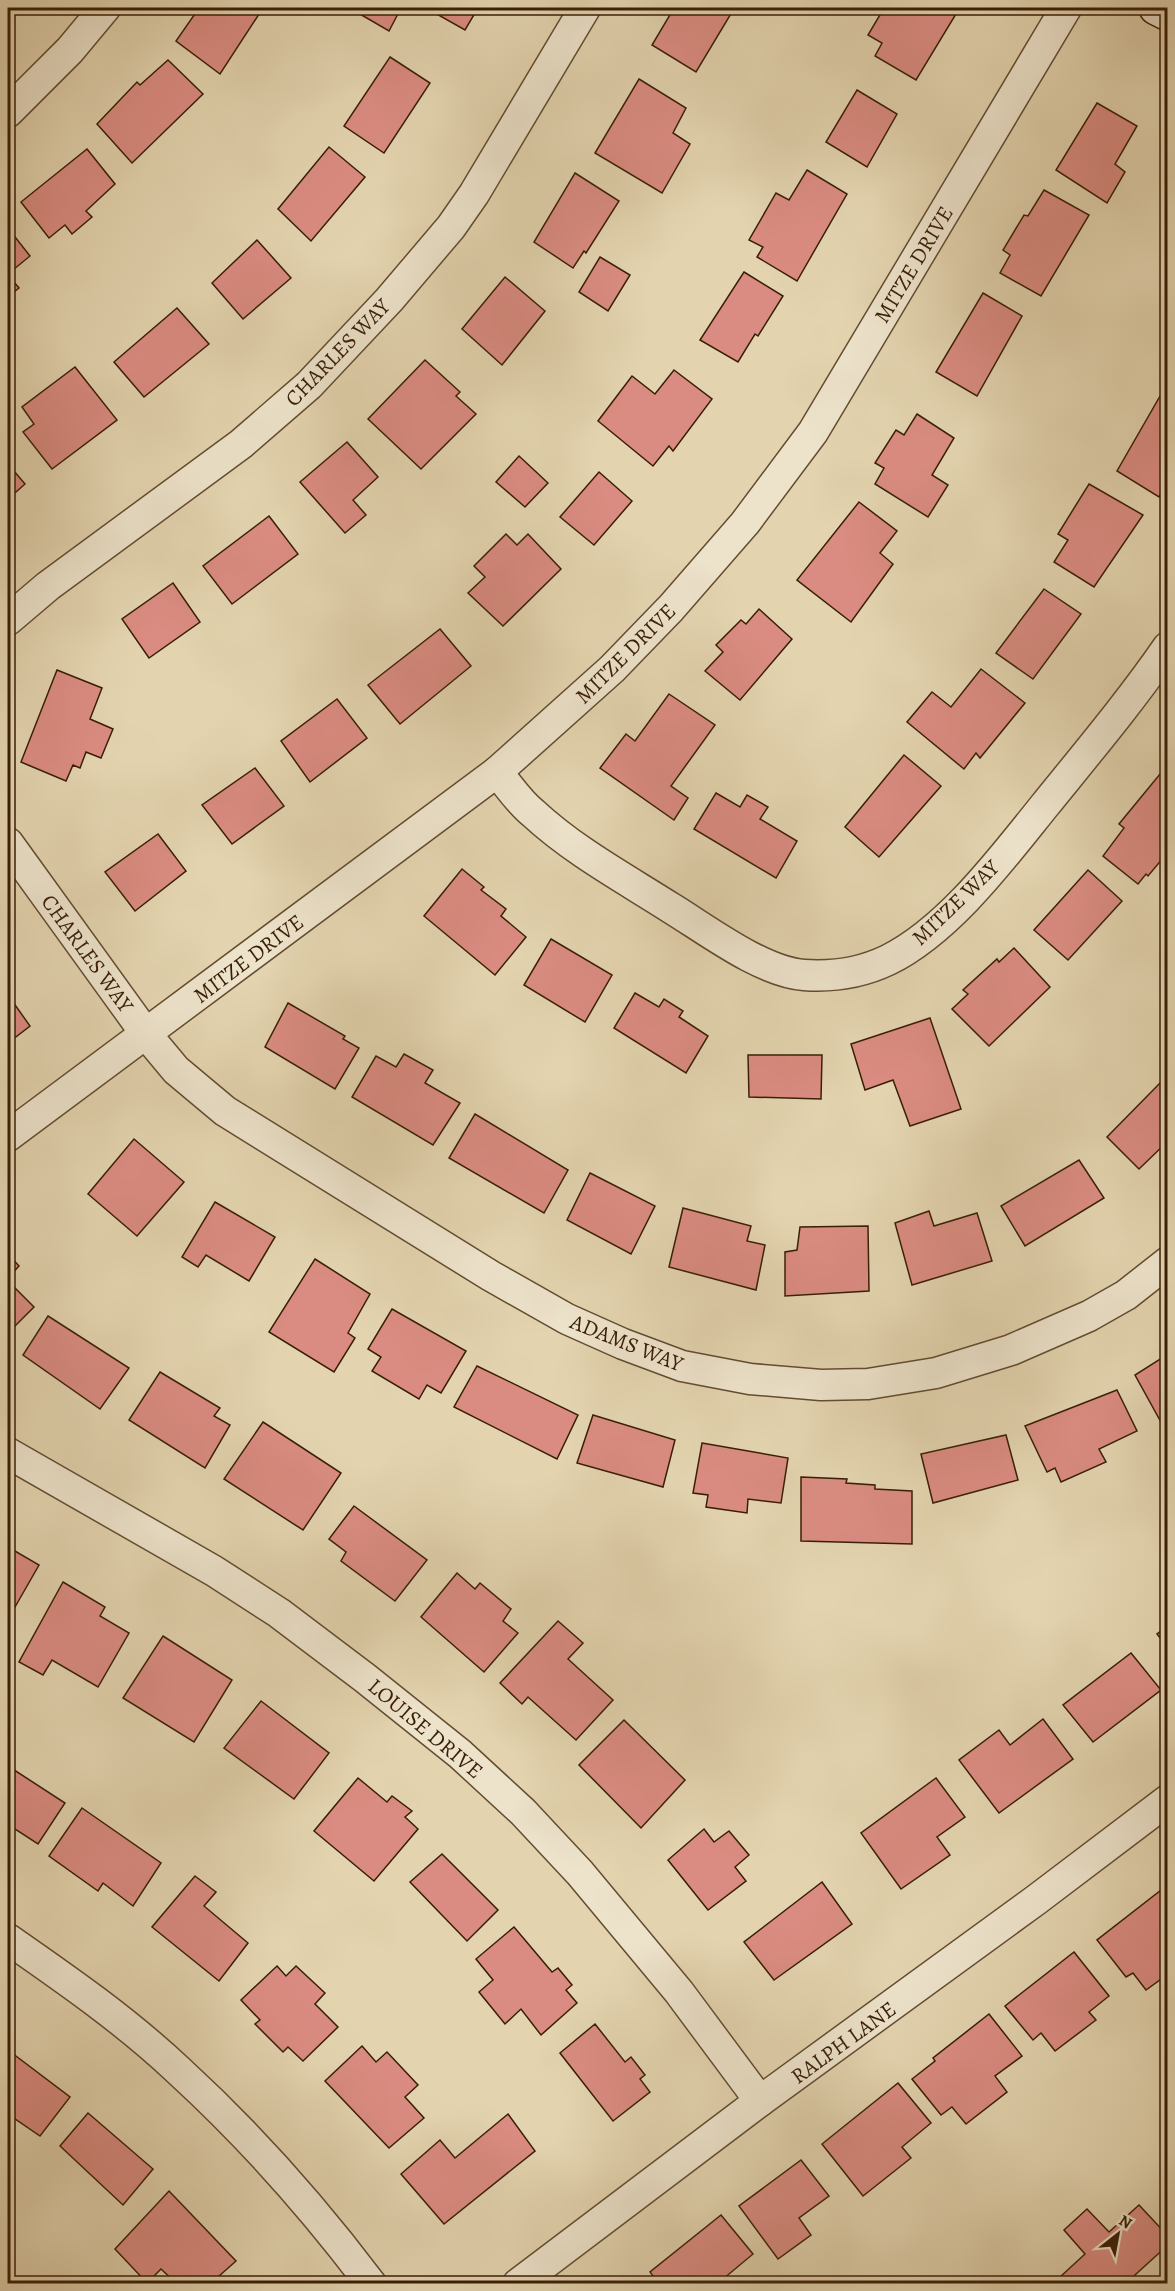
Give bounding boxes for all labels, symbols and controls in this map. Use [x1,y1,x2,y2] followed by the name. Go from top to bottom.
[867,201,961,329] street label: MITZE DRIVE
[278,291,398,413] street label: CHARLES WAY
[569,597,683,711] street label: MITZE DRIVE
[905,852,1007,952] street label: MITZE WAY
[34,888,141,1020] street label: CHARLES WAY
[187,907,310,1010] street label: MITZE DRIVE
[565,1306,688,1380] street label: ADAMS WAY
[361,1672,489,1786] street label: LOUISE DRIVE
[785,1994,902,2091] street label: RALPH LANE
[1088,2204,1148,2264] north arrow
[1115,2210,1136,2235] text: N

